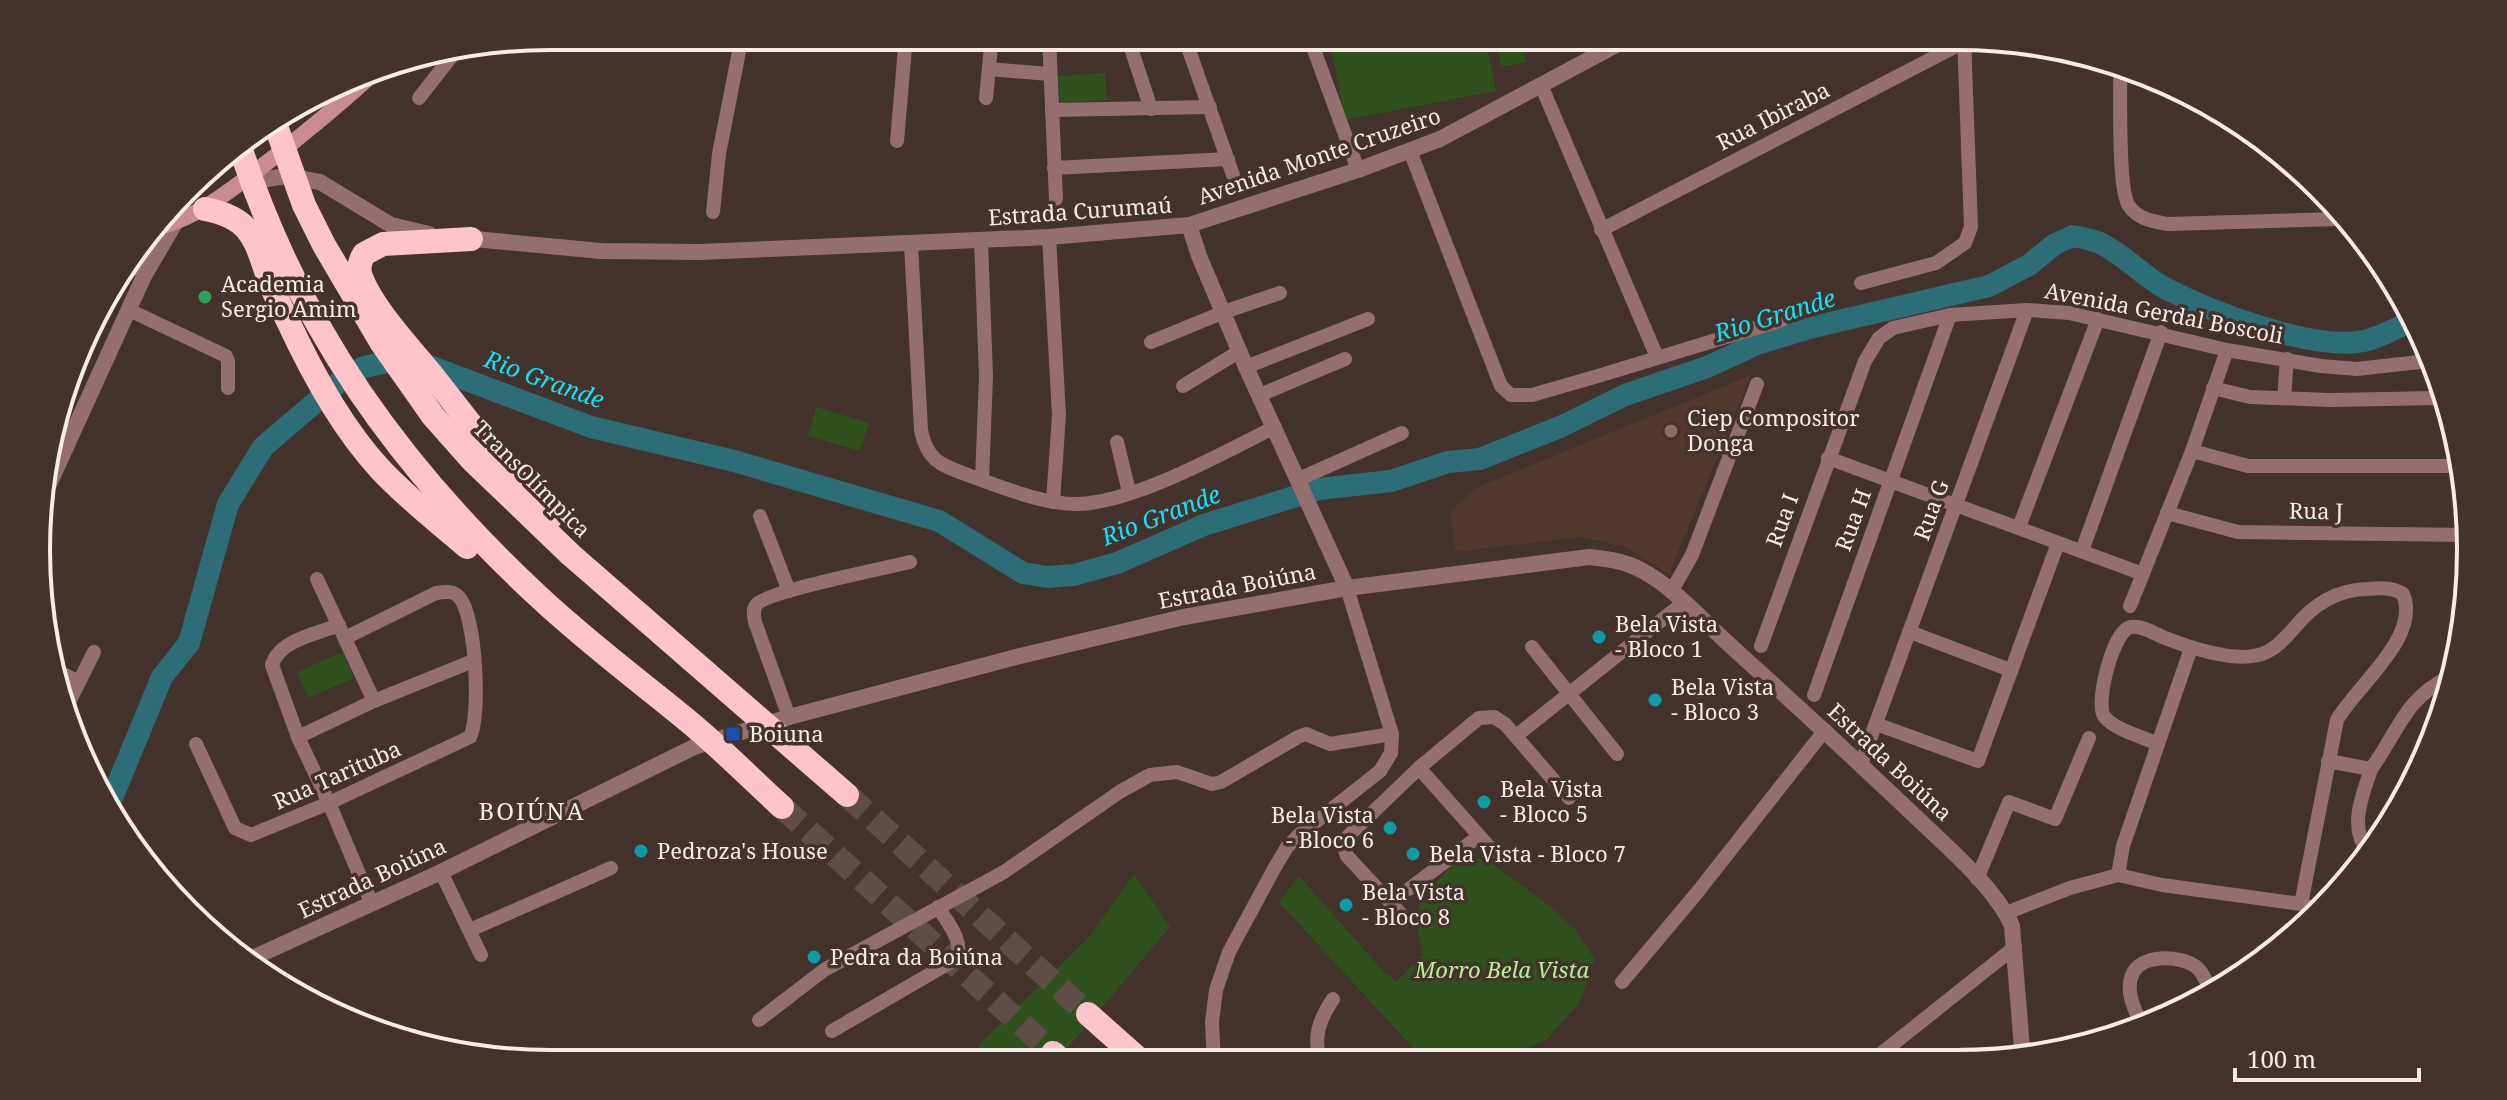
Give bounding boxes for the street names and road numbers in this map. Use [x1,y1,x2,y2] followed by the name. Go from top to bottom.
[1711,74,1834,156] street label: Rua Ibiraba
[1193,99,1444,211] street label: Avenida Monte Cruzeiro
[987,189,1173,231] street label: Estrada Curumaú
[2042,274,2286,350] street label: Avenida Gerdal Boscoli
[467,413,598,544] street label: TransOlímpica
[1905,475,1955,544] street label: Rua G
[1827,484,1877,555] street label: Rua H
[1758,489,1804,550] street label: Rua I
[2289,495,2344,525] street label: Rua J
[1155,555,1318,615] street label: Estrada Boiúna
[1822,696,1959,827] street label: Estrada Boiúna
[268,733,405,816] street label: Rua Tarituba
[293,830,450,924] street label: Estrada Boiúna

